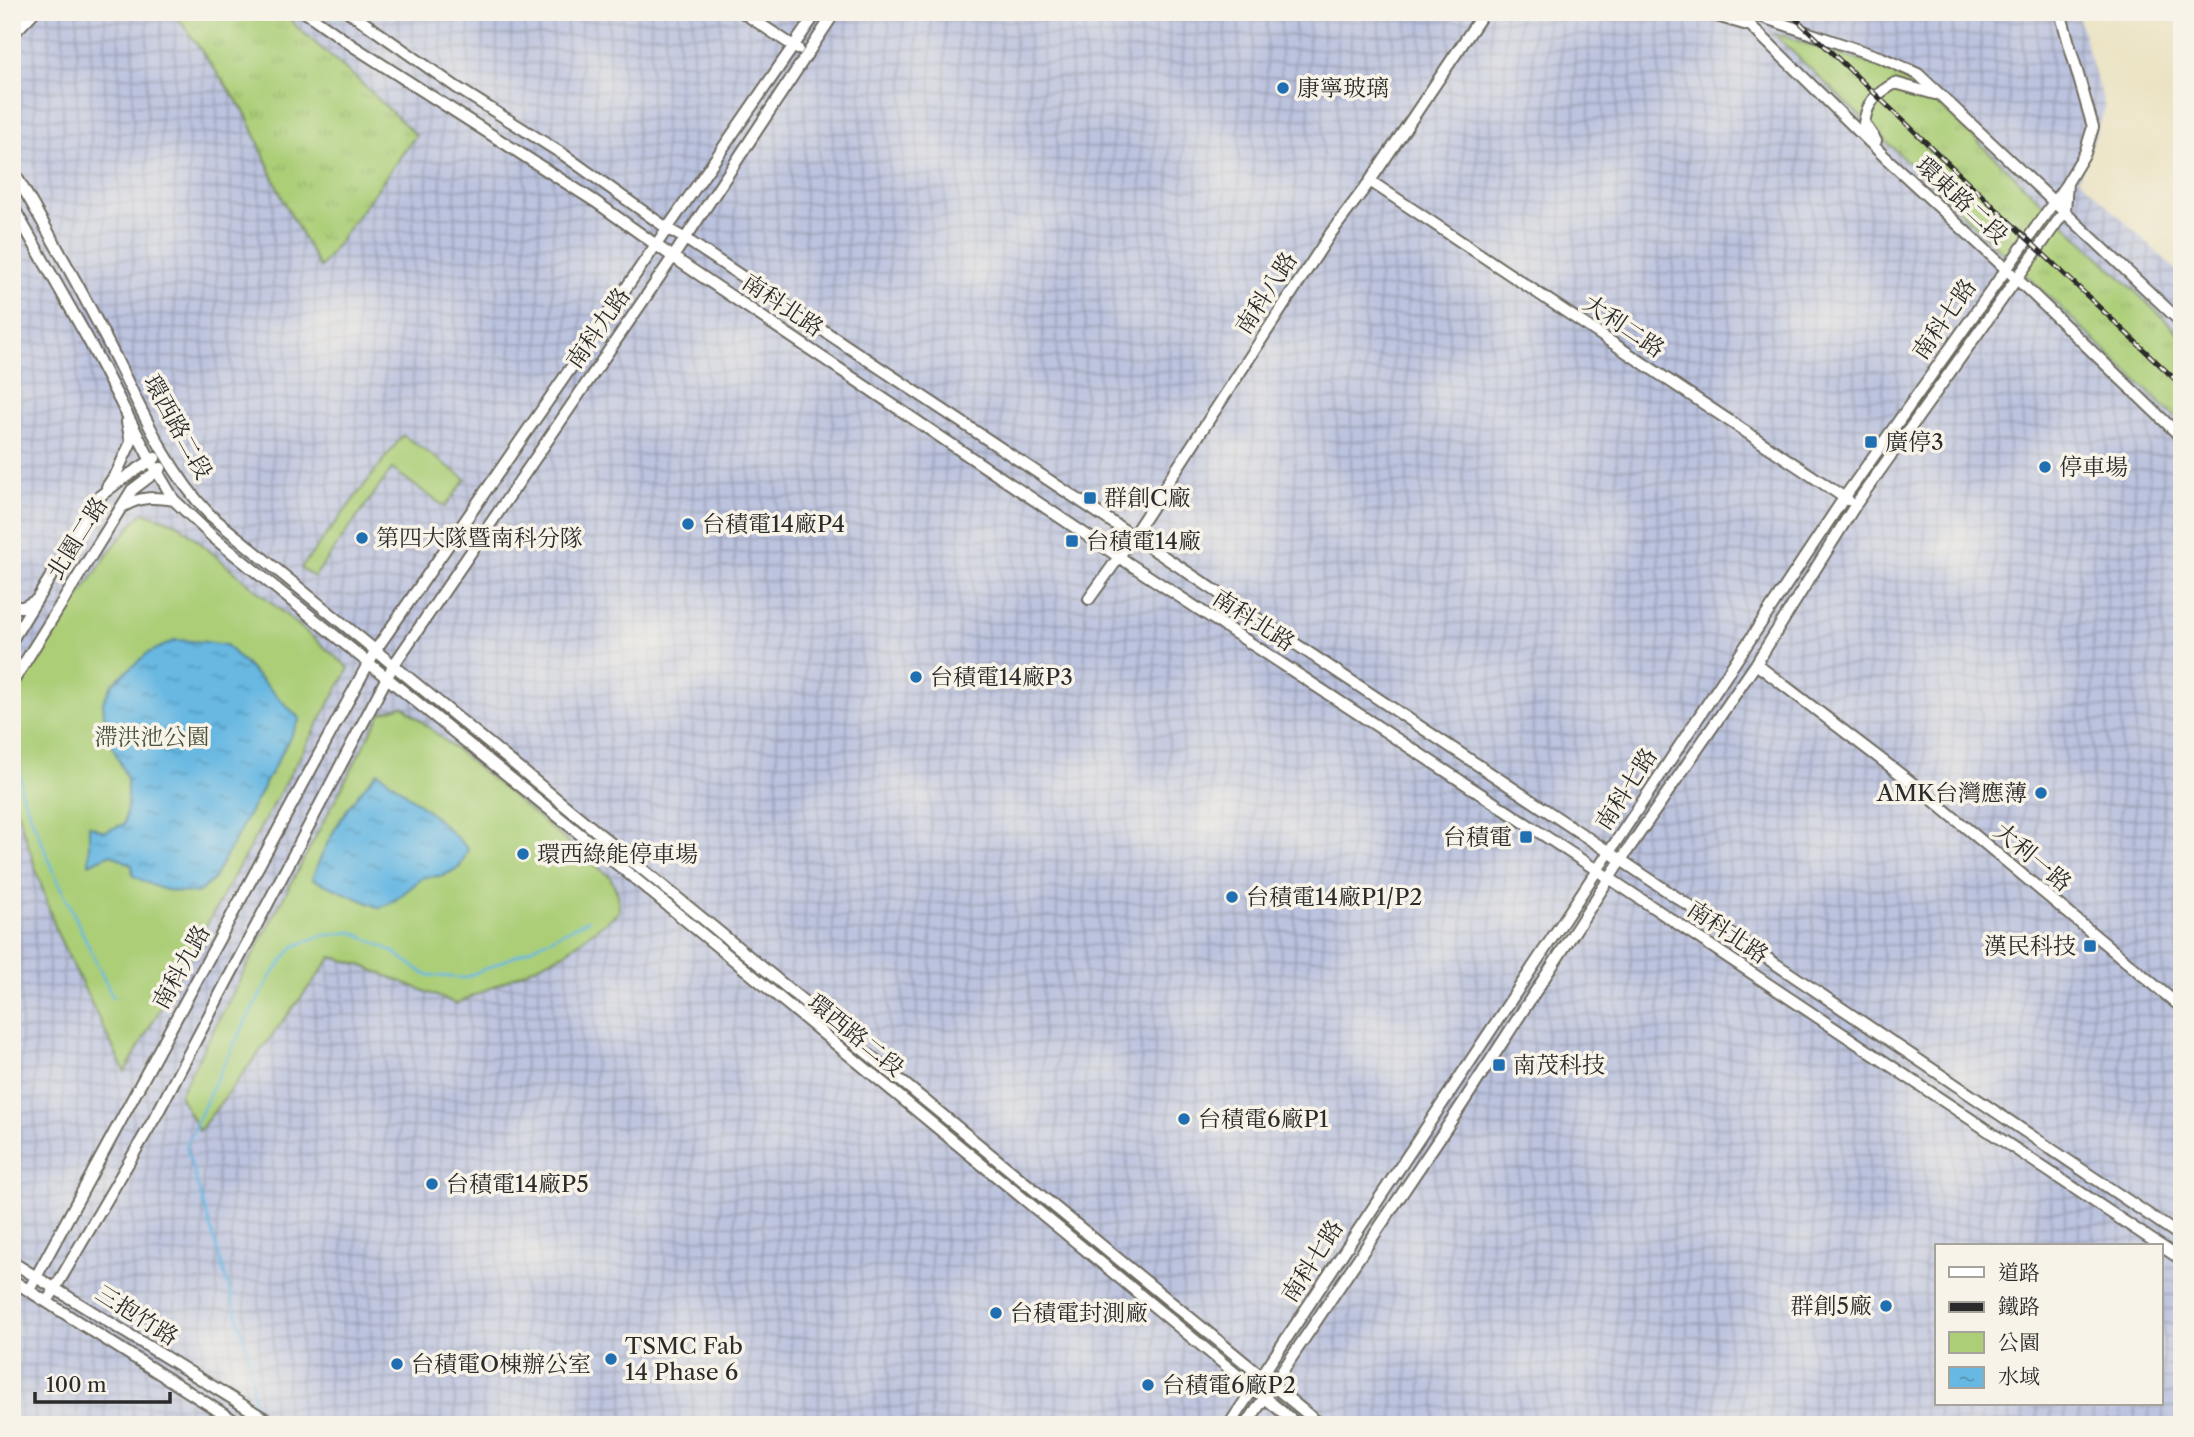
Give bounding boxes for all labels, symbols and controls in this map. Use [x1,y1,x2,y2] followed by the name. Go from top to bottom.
[1297,74,1389,102] place label: 康寧玻璃
[1275,80,1291,96] marker: 康寧玻璃
[1910,151,2014,249] street label: 環東路二段
[1229,247,1303,339] street label: 南科八路
[737,268,829,342] street label: 南科北路
[1906,273,1982,365] street label: 南科七路
[560,282,636,374] street label: 南科九路
[1578,289,1670,363] street label: 大利二路
[138,370,218,484] street label: 環西路二段
[1885,428,1944,456] place label: 廣停3
[1863,434,1879,450] marker: 廣停3
[2059,453,2128,481] place label: 停車場
[2037,459,2053,475] marker: 停車場
[1104,484,1191,512] place label: 群創C廠
[1082,490,1098,506] marker: 群創C廠
[41,492,113,584] street label: 北園二路
[702,510,845,538] place label: 台積電14廠P4
[680,516,696,532] marker: 台積電14廠P4
[376,524,583,552] place label: 第四大隊暨南科分隊
[1086,527,1201,555] place label: 台積電14廠
[354,530,370,546] marker: 第四大隊暨南科分隊
[1064,533,1080,549] marker: 台積電14廠
[1208,583,1300,657] street label: 南科北路
[930,663,1073,691] place label: 台積電14廠P3
[908,669,924,685] marker: 台積電14廠P3
[95,723,210,751] park label: 滯洪池公園
[1589,743,1663,835] street label: 南科七路
[1876,779,2027,807] place label: AMK台灣應薄
[2033,785,2049,801] marker: AMK台灣應薄
[1989,817,2077,897] street label: 大利一路
[1443,823,1512,851] place label: 台積電
[1518,829,1534,845] marker: 台積電
[537,840,698,868] place label: 環西綠能停車場
[515,846,531,862] marker: 環西綠能停車場
[1246,883,1423,911] place label: 台積電14廠P1/P2
[1224,889,1240,905] marker: 台積電14廠P1/P2
[1682,895,1774,969] street label: 南科北路
[146,920,216,1014] street label: 南科九路
[1984,932,2076,960] place label: 漢民科技
[2082,938,2098,954] marker: 漢民科技
[803,988,909,1082] street label: 環西路二段
[1513,1051,1605,1079] place label: 南茂科技
[1491,1057,1507,1073] marker: 南茂科技
[1198,1105,1329,1133] place label: 台積電6廠P1
[1176,1111,1192,1127] marker: 台積電6廠P1
[446,1170,589,1198] place label: 台積電14廠P5
[424,1176,440,1192] marker: 台積電14廠P5
[1275,1215,1349,1307] street label: 南科七路
[1935,1244,2162,1406] legend
[1998,1260,2040,1285] text: 道路
[91,1279,183,1351] street label: 三抱竹路
[1791,1292,1872,1320] place label: 群創5廠
[1998,1294,2040,1319] text: 鐵路
[1878,1298,1894,1314] marker: 群創5廠
[1010,1299,1148,1327] place label: 台積電封測廠
[988,1305,1004,1321] marker: 台積電封測廠
[1998,1330,2040,1355] text: 公園
[625,1332,743,1386] place label: TSMC Fab 14 Phase 6
[411,1350,591,1378] place label: 台積電O棟辦公室
[603,1351,619,1367] marker: TSMC Fab 14 Phase 6
[389,1356,405,1372] marker: 台積電O棟辦公室
[35,1360,170,1404] scale bar
[1998,1364,2040,1389] text: 水域
[1162,1371,1296,1399] place label: 台積電6廠P2
[46,1372,107,1397] text: 100 m
[1140,1377,1156,1393] marker: 台積電6廠P2

